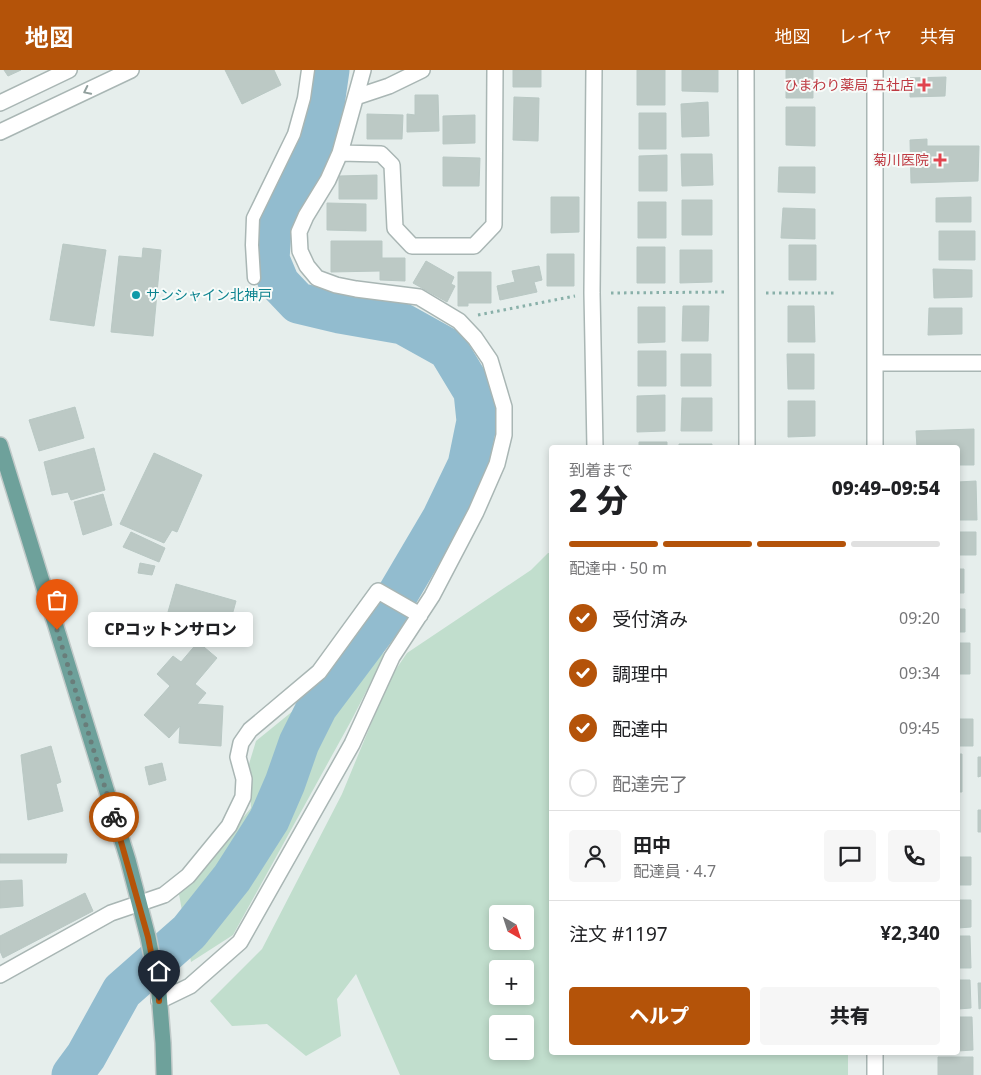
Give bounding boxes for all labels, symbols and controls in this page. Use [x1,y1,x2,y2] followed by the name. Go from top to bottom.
[25,20,73,53] text: 地図
[775,24,811,48] text: 地図
[839,24,892,48] text: レイヤ
[920,24,956,48] text: 共有
[784,75,914,94] place label: ひまわり薬局 五社店
[918,79,930,91] marker: ひまわり薬局 五社店
[83,85,92,95] one-way arrow
[873,150,929,169] place label: 菊川医院
[933,153,947,167] marker: 菊川医院
[146,285,272,304] place label: サンシャイン北神戸
[130,289,142,301] marker: サンシャイン北神戸
[569,459,633,481] text: 到着まで
[832,475,940,501] text: 09:49–09:54
[569,478,628,521] text: 2 分
[569,557,667,579] text: 配達中 · 50 m
[36,579,78,630] pin
[43,586,71,614] icon: bag
[569,604,597,632] icon: check
[612,606,688,632] text: 受付済み
[899,607,940,629] text: 09:20
[87,612,252,648] callout: CPコットンサロン
[104,618,237,640] text: CPコットンサロン
[569,659,597,687] icon: check
[612,661,669,687] text: 調理中
[899,662,940,684] text: 09:34
[569,714,597,742] icon: check
[612,716,669,742] text: 配達中
[899,717,940,739] text: 09:45
[612,771,688,797] text: 配達完了
[89,792,139,842] courier
[100,803,128,831] icon: bike
[569,830,621,882] button: person
[824,830,876,882] button: chat
[888,830,940,882] button: phone
[633,832,671,858] text: 田中
[633,860,716,882] text: 配達員 · 4.7
[489,905,534,950] north arrow
[489,905,534,1060] map controls
[880,920,940,946] text: ¥2,340
[569,921,668,947] text: 注文 #1197
[138,950,180,1001] pin
[145,957,173,985] icon: home
[489,960,534,1005] button: +
[569,987,750,1045] button: ヘルプ
[760,987,940,1045] button: 共有
[489,1015,534,1060] button: −

